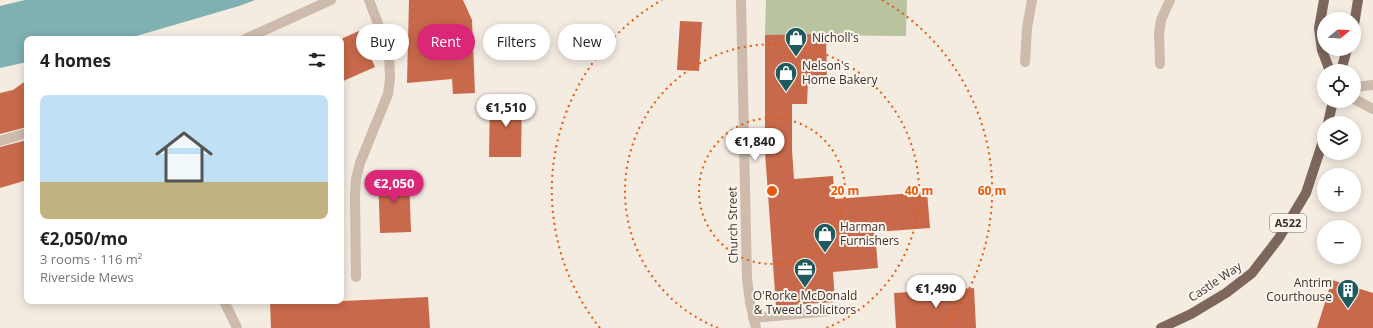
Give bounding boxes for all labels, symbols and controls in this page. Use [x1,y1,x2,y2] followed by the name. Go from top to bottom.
[1317,12,1361,56] north arrow
[1317,12,1361,264] map controls
[356,24,409,60] chip: Buy
[417,24,475,60] chip: Rent
[483,24,550,60] chip: Filters
[558,24,616,60] chip: New
[783,25,809,58] shop icon: Nicholl's
[812,29,859,46] place label: Nicholl's
[40,49,111,72] text: 4 homes
[306,49,328,71] icon: filters
[802,57,878,88] place label: Nelson's Home Bakery
[773,60,799,93] shop icon: Nelson's Home Bakery
[1317,64,1361,108] button: locate
[473,94,539,128] pin: €1,510
[486,98,526,116] text: €1,510
[1317,116,1361,160] button: layers
[148,121,220,193] icon: home
[722,128,788,162] pin: €1,840
[735,132,775,150] text: €1,840
[1317,168,1361,212] button: +
[361,170,427,204] pin: €2,050
[374,174,414,192] text: €2,050
[831,182,859,199] text: 20 m
[905,182,933,199] text: 40 m
[978,182,1006,199] text: 60 m
[765,184,779,198] centre of rings
[723,186,742,264] street label: Church Street
[1270,214,1306,232] road number: A522
[840,218,900,249] place label: Harman Furnishers
[1317,220,1361,264] button: −
[812,221,838,254] shop icon: Harman Furnishers
[40,227,128,250] text: €2,050/mo
[40,250,142,268] text: 3 rooms · 116 m²
[792,256,818,289] office icon: O'Rorke McDonald & Tweed Solicitors
[1185,257,1246,306] street label: Castle Way
[40,268,134,286] text: Riverside Mews
[1266,274,1332,305] place label: Antrim Courthouse
[903,275,969,309] pin: €1,490
[1335,277,1361,310] building icon: Antrim Courthouse
[916,279,956,297] text: €1,490
[753,287,857,318] place label: O'Rorke McDonald & Tweed Solicitors

